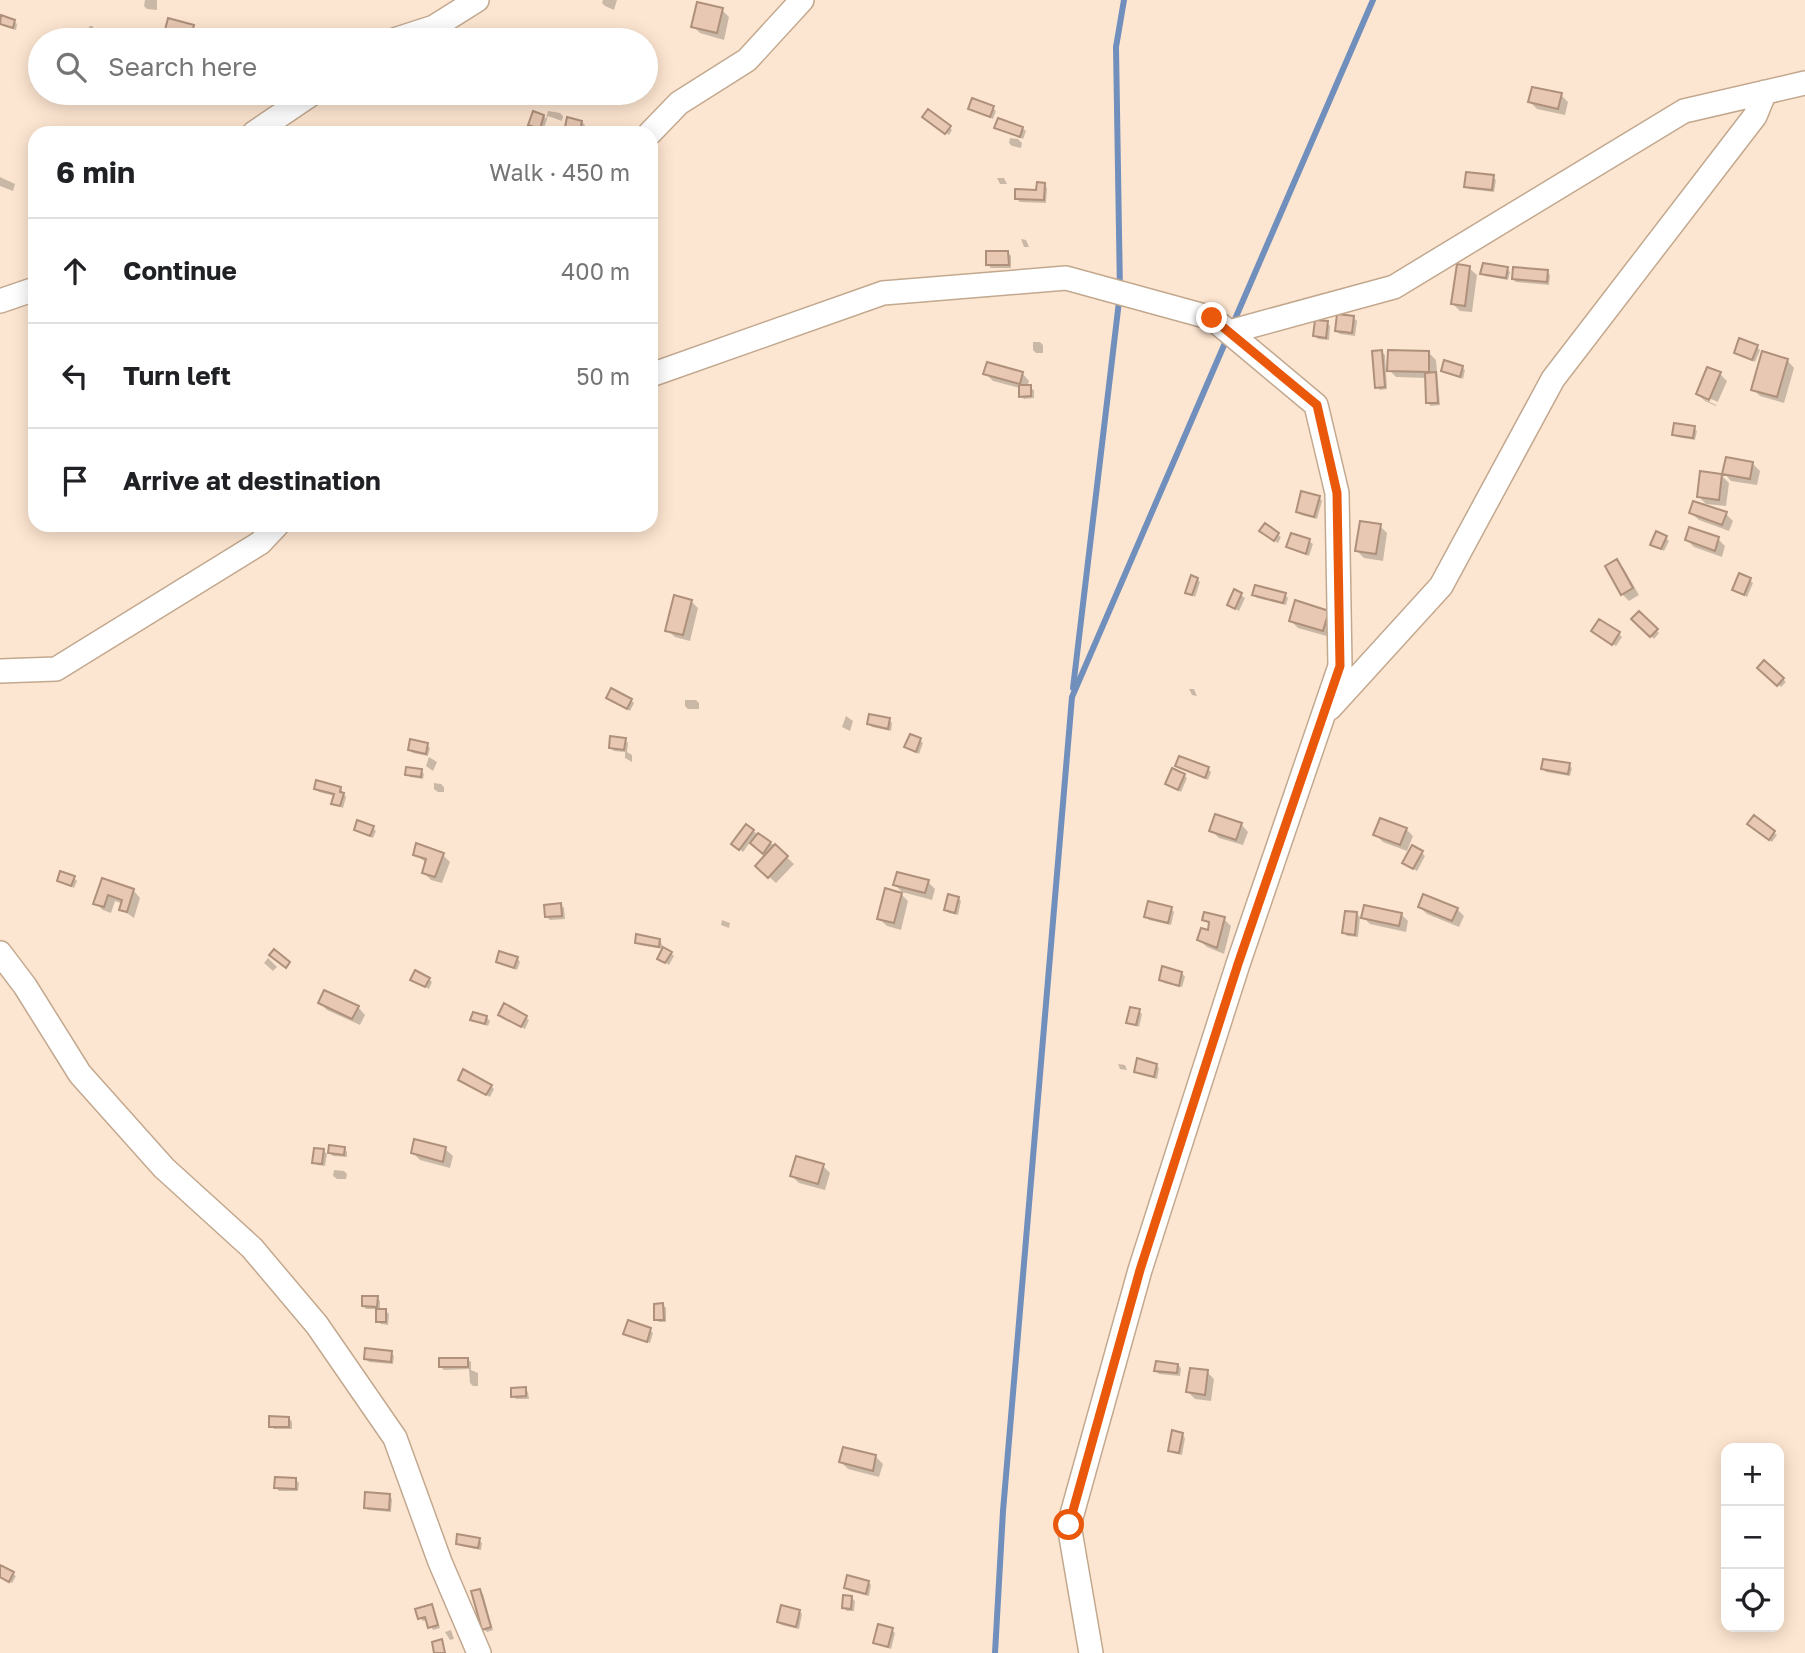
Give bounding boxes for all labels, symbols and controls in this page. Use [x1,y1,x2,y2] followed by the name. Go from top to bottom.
[28,28,658,105] search box
[52,48,90,86] icon: search
[108,51,257,82] text: Search here
[56,154,135,190] text: 6 min
[489,158,630,186] text: Walk · 450 m
[56,252,94,290] icon: ahead
[123,255,237,286] text: Continue
[561,257,630,285] text: 400 m
[1196,302,1227,333] route end
[56,357,94,395] icon: left
[123,360,231,391] text: Turn left
[576,362,630,390] text: 50 m
[56,462,94,500] icon: arrive
[123,465,381,496] text: Arrive at destination
[1721,1443,1784,1632] map controls
[1721,1443,1784,1506] button: +
[1721,1506,1784,1569] button: −
[1053,1509,1084,1540] route start
[1721,1569,1784,1632] button: locate

